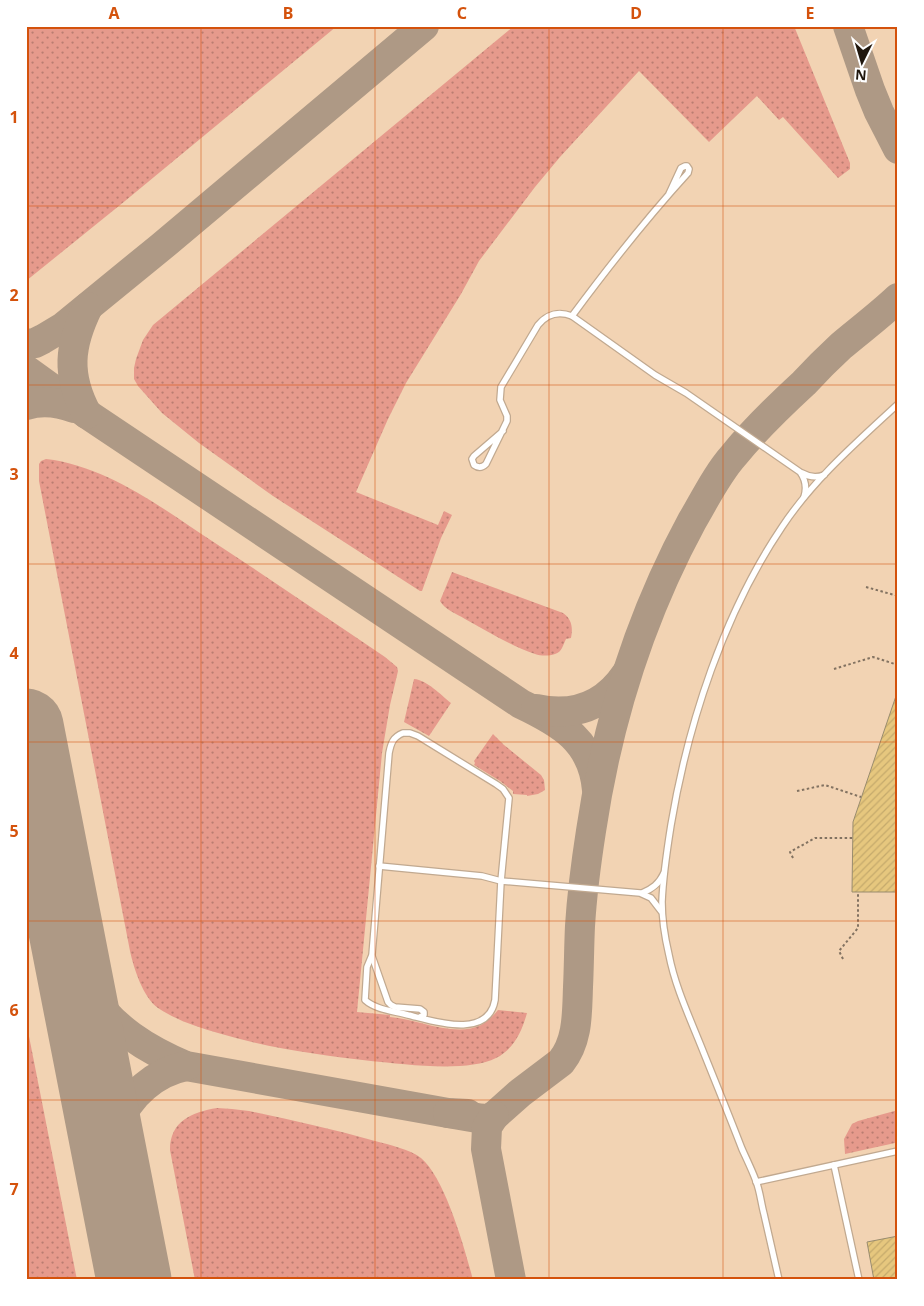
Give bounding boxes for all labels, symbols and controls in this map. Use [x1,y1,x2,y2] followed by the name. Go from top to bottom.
[108,2,120,24] text: A
[283,2,293,24] text: B
[457,2,467,24] text: C
[630,2,642,24] text: D
[806,2,815,24] text: E
[836,38,886,88] north arrow
[854,65,867,85] text: N
[9,106,19,128] text: 1
[9,284,19,306] text: 2
[9,463,19,485] text: 3
[9,642,19,664] text: 4
[9,820,19,842] text: 5
[9,999,19,1021] text: 6
[9,1178,19,1200] text: 7

